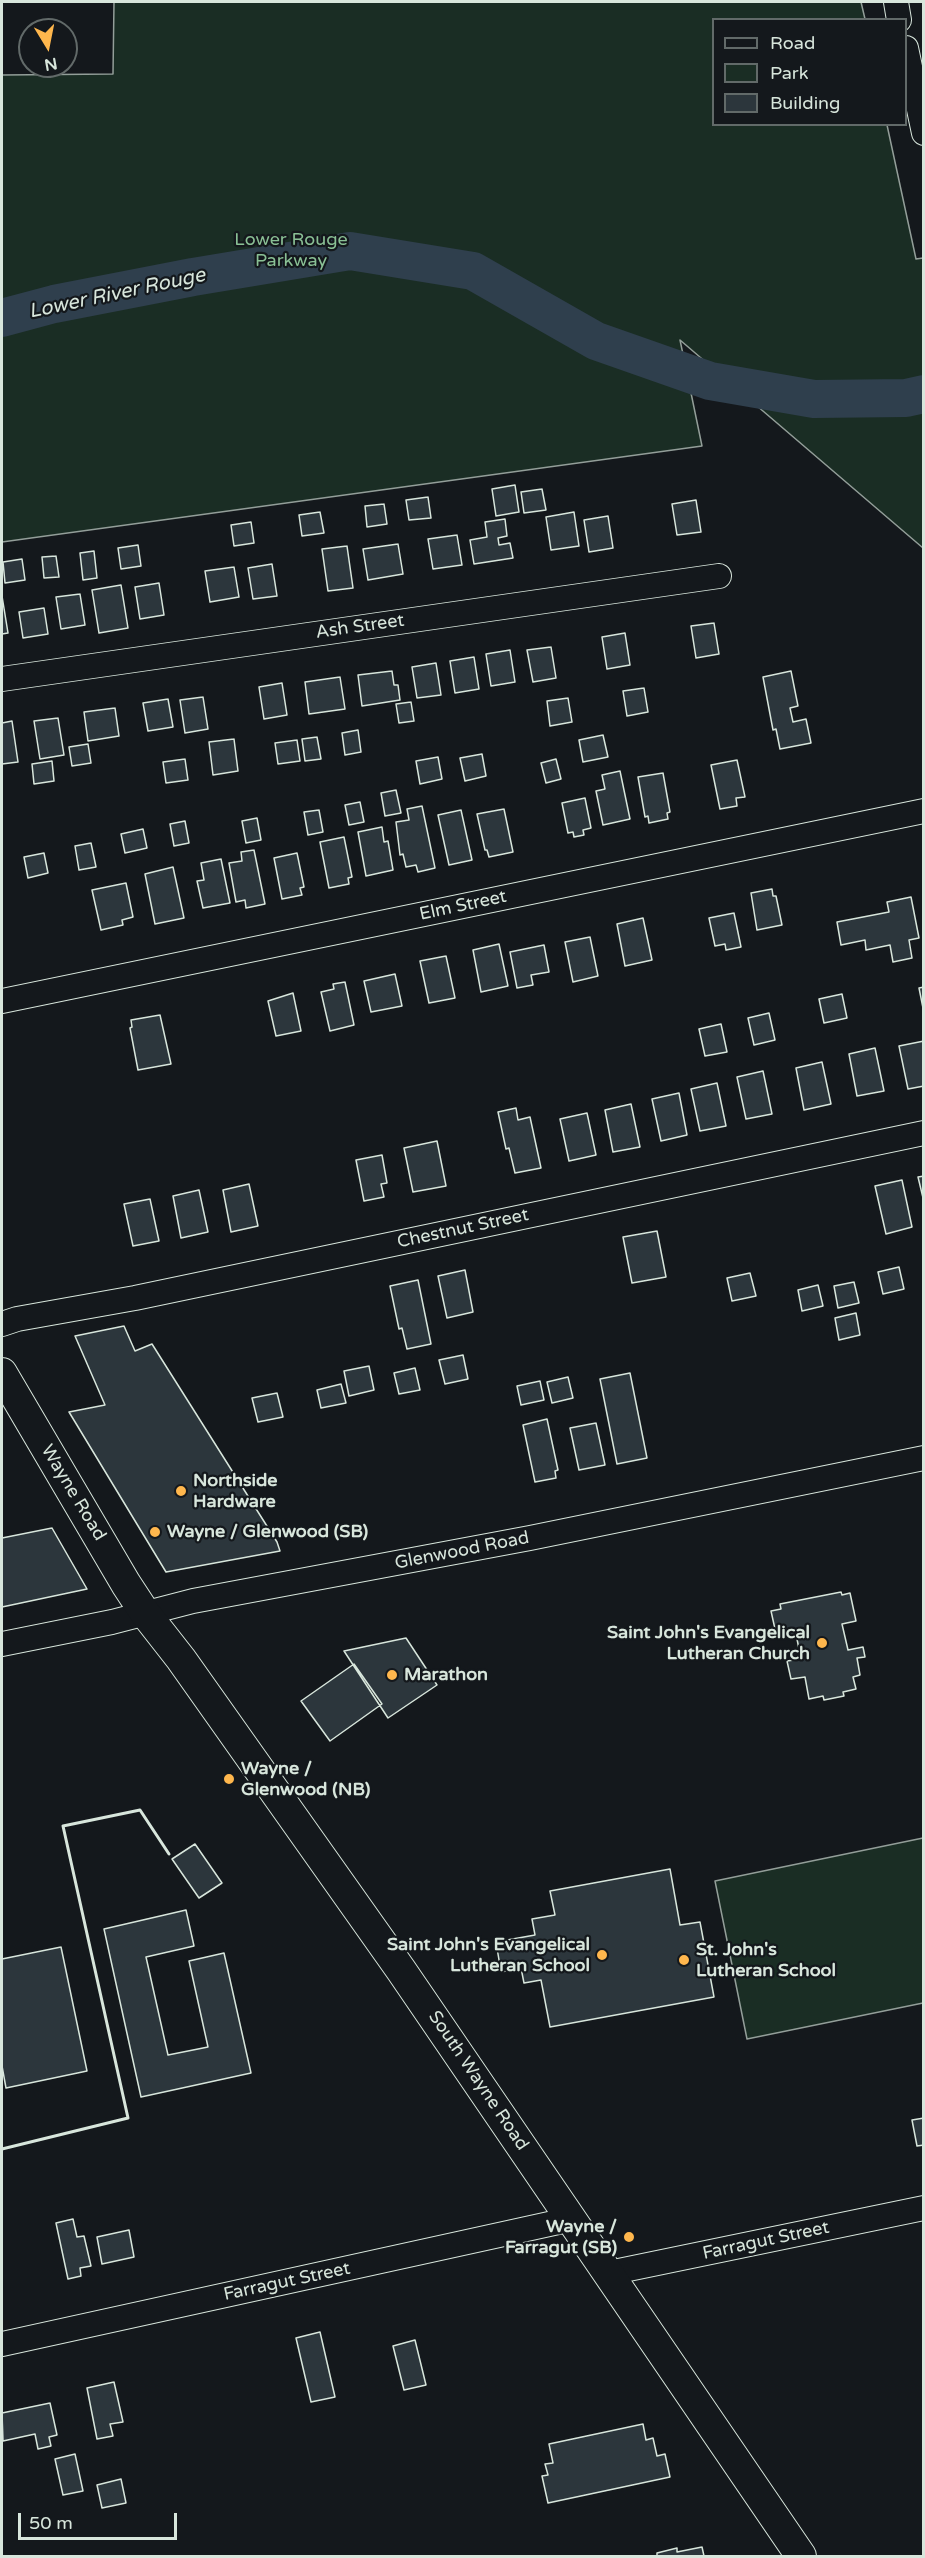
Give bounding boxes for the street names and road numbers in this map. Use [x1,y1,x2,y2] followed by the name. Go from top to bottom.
[314,610,406,644] street label: Ash Street
[417,886,509,926] street label: Elm Street
[395,1205,531,1253] street label: Chestnut Street
[36,1441,110,1545] street label: Wayne Road
[393,1527,531,1575] street label: Glenwood Road
[423,2007,533,2155] street label: South Wayne Road
[701,2217,831,2265] street label: Farragut Street
[222,2258,352,2306] street label: Farragut Street

